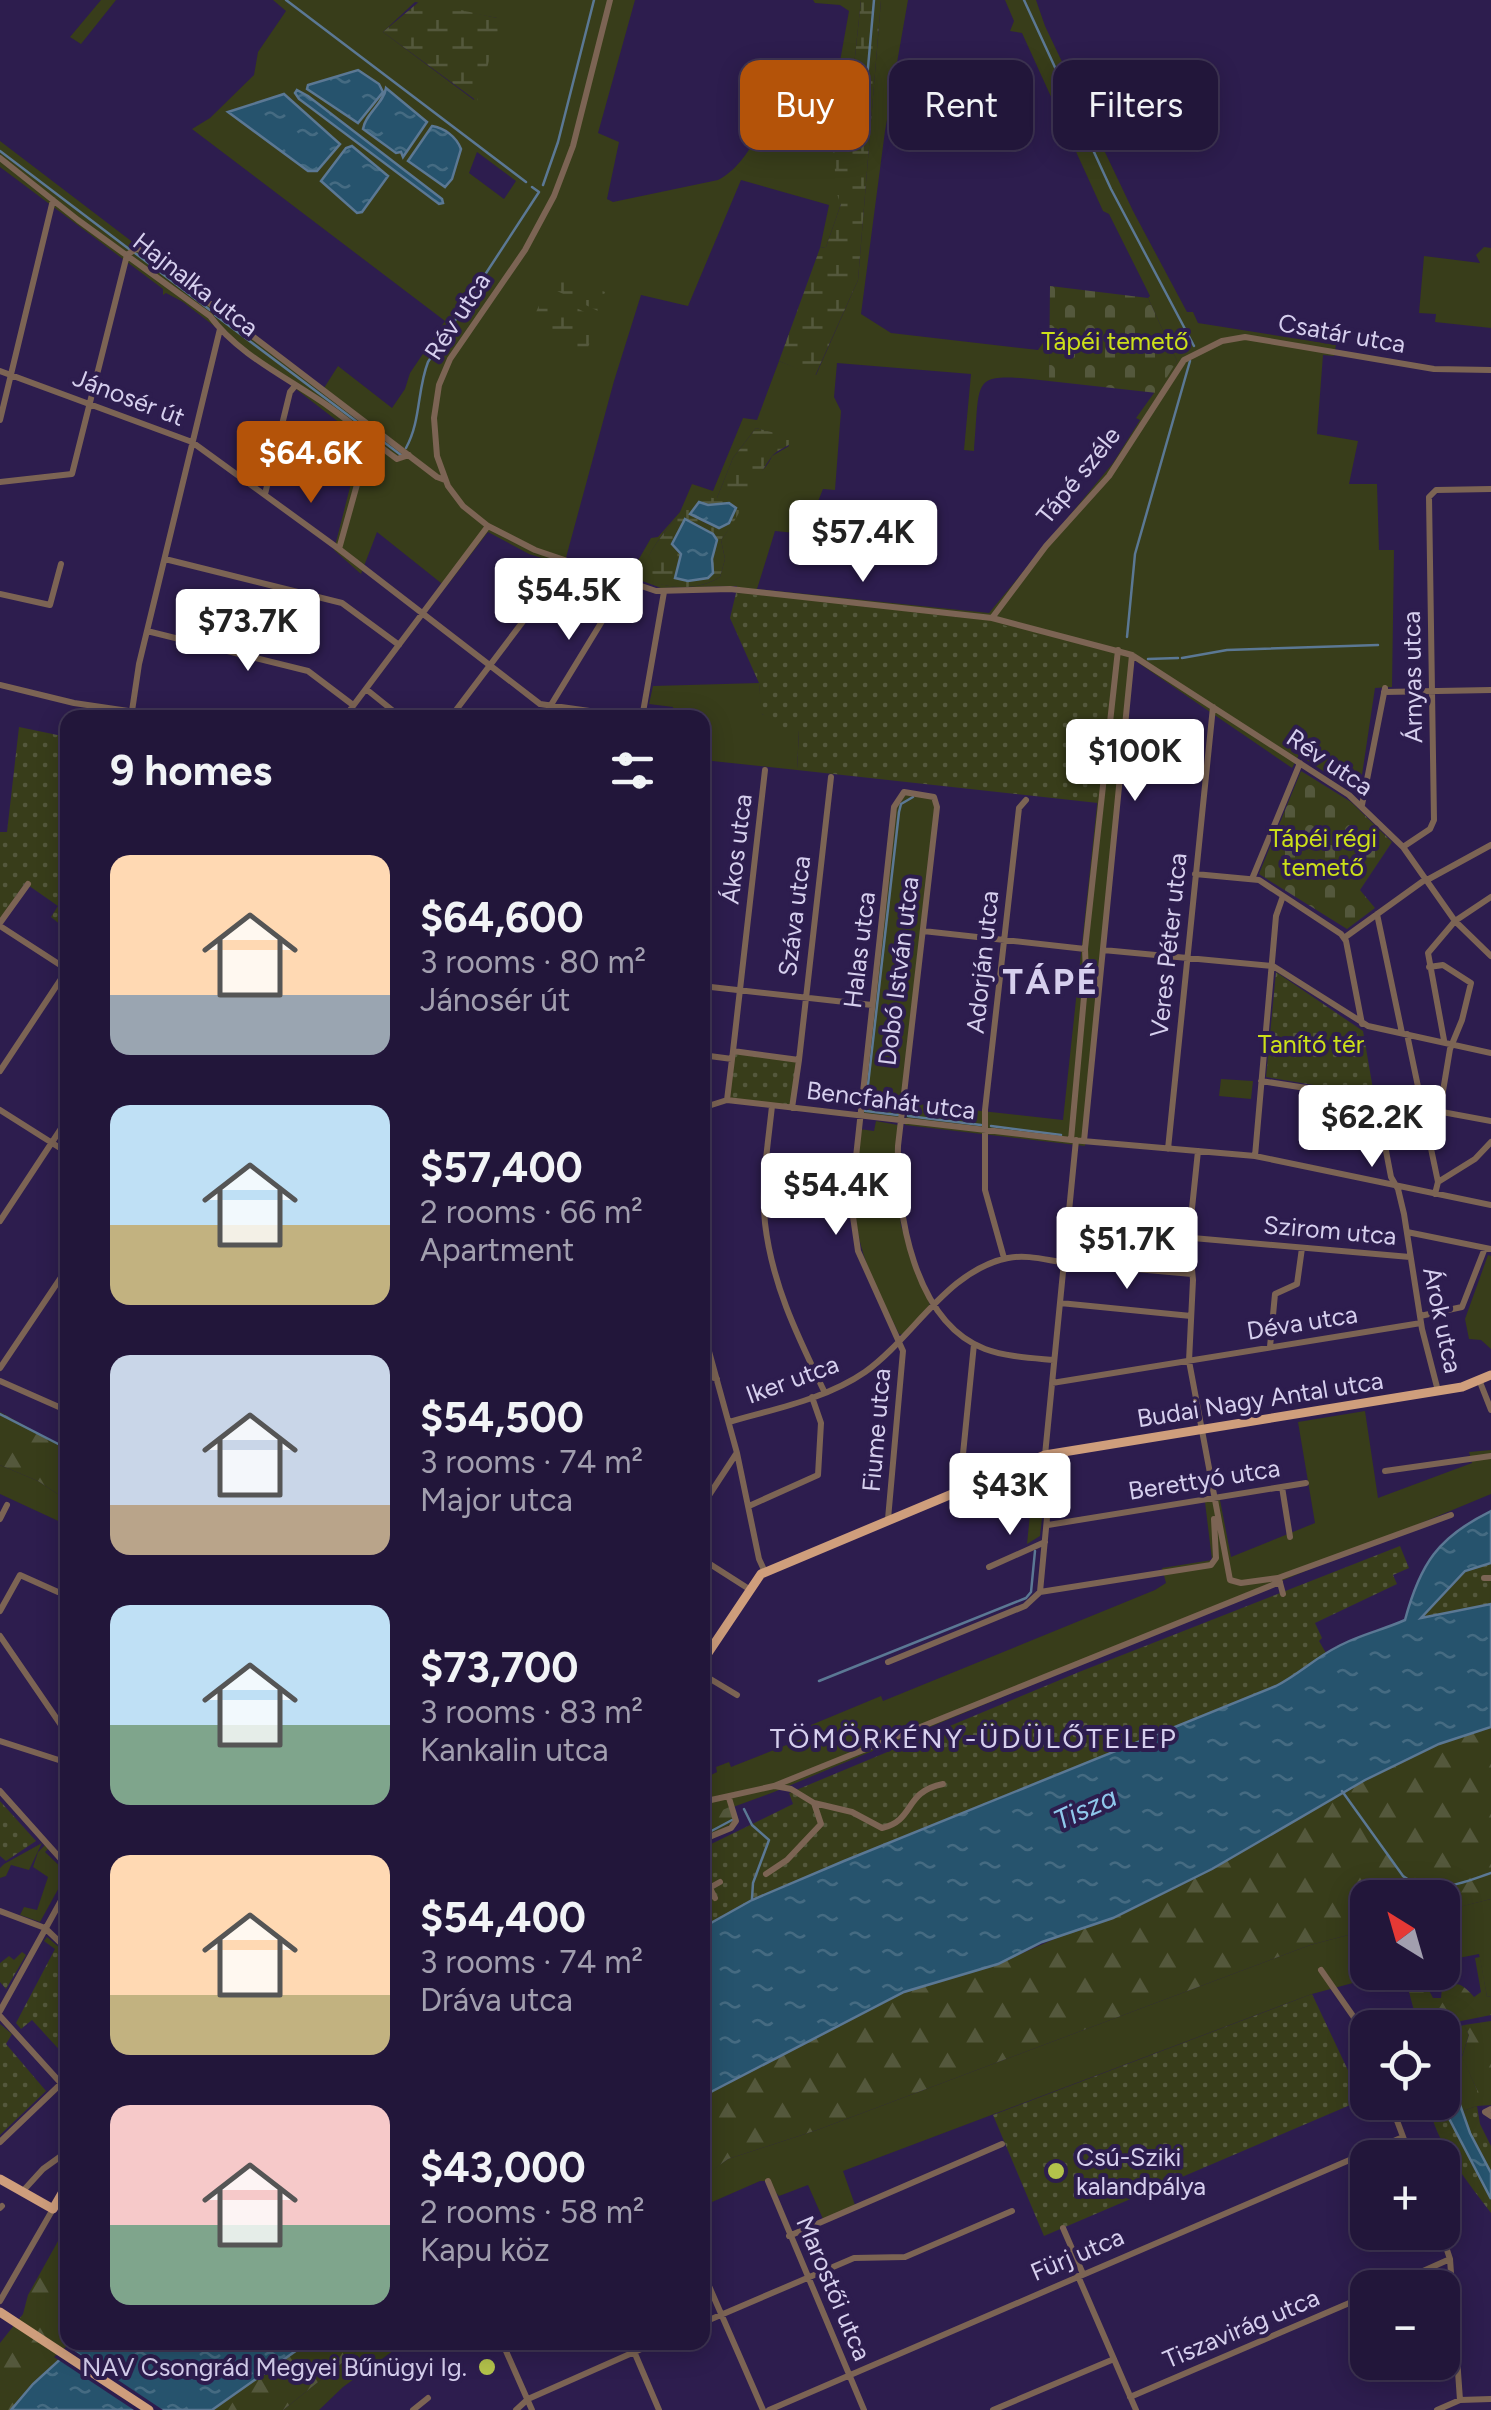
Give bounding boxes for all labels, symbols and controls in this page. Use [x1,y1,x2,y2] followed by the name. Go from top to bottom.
[740,60,869,150] chip: Buy
[889,60,1033,150] chip: Rent
[1053,60,1218,150] chip: Filters
[127,226,265,342] street label: Hajnalka utca
[418,267,496,365] street label: Rév utca
[1276,307,1408,359] street label: Csatár utca
[1041,326,1189,356] park label: Tápéi temető
[69,362,189,432] street label: Jánosér út
[1030,420,1126,530] street label: Tápé széle
[230,421,392,506] pin: $64.6K
[259,434,363,472] text: $64.6K
[782,500,944,585] pin: $57.4K
[811,513,915,551] text: $57.4K
[488,558,650,643] pin: $54.5K
[517,571,621,609] text: $54.5K
[167,589,329,674] pin: $73.7K
[198,602,298,640] text: $73.7K
[1396,611,1428,743] street label: Árnyas utca
[1065,719,1205,804] pin: $100K
[1281,722,1379,802] street label: Rév utca
[1088,732,1182,770] text: $100K
[605,743,660,798] icon: filters
[110,745,272,796] text: 9 homes
[714,792,758,906] street label: Ákos utca
[1269,823,1377,882] park label: Tápéi régi temető
[1143,851,1193,1039] street label: Veres Péter utca
[772,854,816,978] street label: Száva utca
[872,875,924,1067] street label: Dobó István utca
[960,889,1004,1035] street label: Adorján utca
[837,890,881,1010] street label: Halas utca
[420,892,584,943] text: $64,600
[190,895,310,1015] icon: home
[420,943,646,981] text: 3 rooms · 80 m²
[1002,961,1100,1003] district label: TÁPÉ
[420,981,570,1019] text: Jánosér út
[1258,1029,1365,1059] park label: Tanító tér
[805,1075,977,1125] street label: Bencfahát utca
[1291,1085,1453,1170] pin: $62.2K
[1321,1098,1423,1136] text: $62.2K
[420,1142,583,1193] text: $57,400
[190,1145,310,1265] icon: home
[755,1153,917,1238] pin: $54.4K
[783,1166,889,1204] text: $54.4K
[420,1193,643,1231] text: 2 rooms · 66 m²
[1046,1207,1208,1292] pin: $51.7K
[1262,1209,1398,1251] street label: Szirom utca
[1079,1220,1175,1258] text: $51.7K
[420,1231,574,1269] text: Apartment
[1417,1264,1469,1376] street label: Árok utca
[1244,1298,1360,1346] street label: Déva utca
[742,1348,842,1410] street label: Iker utca
[1135,1365,1385,1433] street label: Budai Nagy Antal utca
[856,1367,896,1493] street label: Fiume utca
[420,1392,584,1443] text: $54,500
[190,1395,310,1515] icon: home
[420,1443,643,1481] text: 3 rooms · 74 m²
[1126,1452,1282,1506] street label: Berettyó utca
[951,1453,1069,1538] pin: $43K
[971,1466,1049,1504] text: $43K
[420,1481,573,1519] text: Major utca
[420,1642,579,1693] text: $73,700
[190,1645,310,1765] icon: home
[420,1693,643,1731] text: 3 rooms · 83 m²
[770,1721,1178,1755] district label: TÖMÖRKÉNY-ÜDÜLŐTELEP
[420,1731,609,1769] text: Kankalin utca
[1048,1779,1122,1837] water label: Tisza
[1350,1880,1460,1990] north arrow
[1350,1880,1460,2380] map controls
[420,1892,586,1943] text: $54,400
[190,1895,310,2015] icon: home
[420,1943,643,1981] text: 3 rooms · 74 m²
[420,1981,573,2019] text: Dráva utca
[1350,2010,1460,2120] button: locate
[1350,2140,1460,2250] button: +
[420,2142,586,2193] text: $43,000
[1076,2142,1206,2201] place label: Csú-Sziki kalandpálya
[190,2145,310,2265] icon: home
[1045,2160,1067,2182] marker: Csú-Sziki kalandpálya
[420,2193,645,2231] text: 2 rooms · 58 m²
[790,2211,878,2365] street label: Marostői utca
[1026,2221,1128,2287] street label: Fürj utca
[420,2231,550,2269] text: Kapu köz
[1350,2270,1460,2380] button: −
[1158,2282,1324,2374] street label: Tiszavirág utca
[82,2352,467,2382] place label: NAV Csongrád Megyei Bűnügyi Ig.
[476,2356,498,2378] marker: NAV Csongrád Megyei Bűnügyi Ig.

